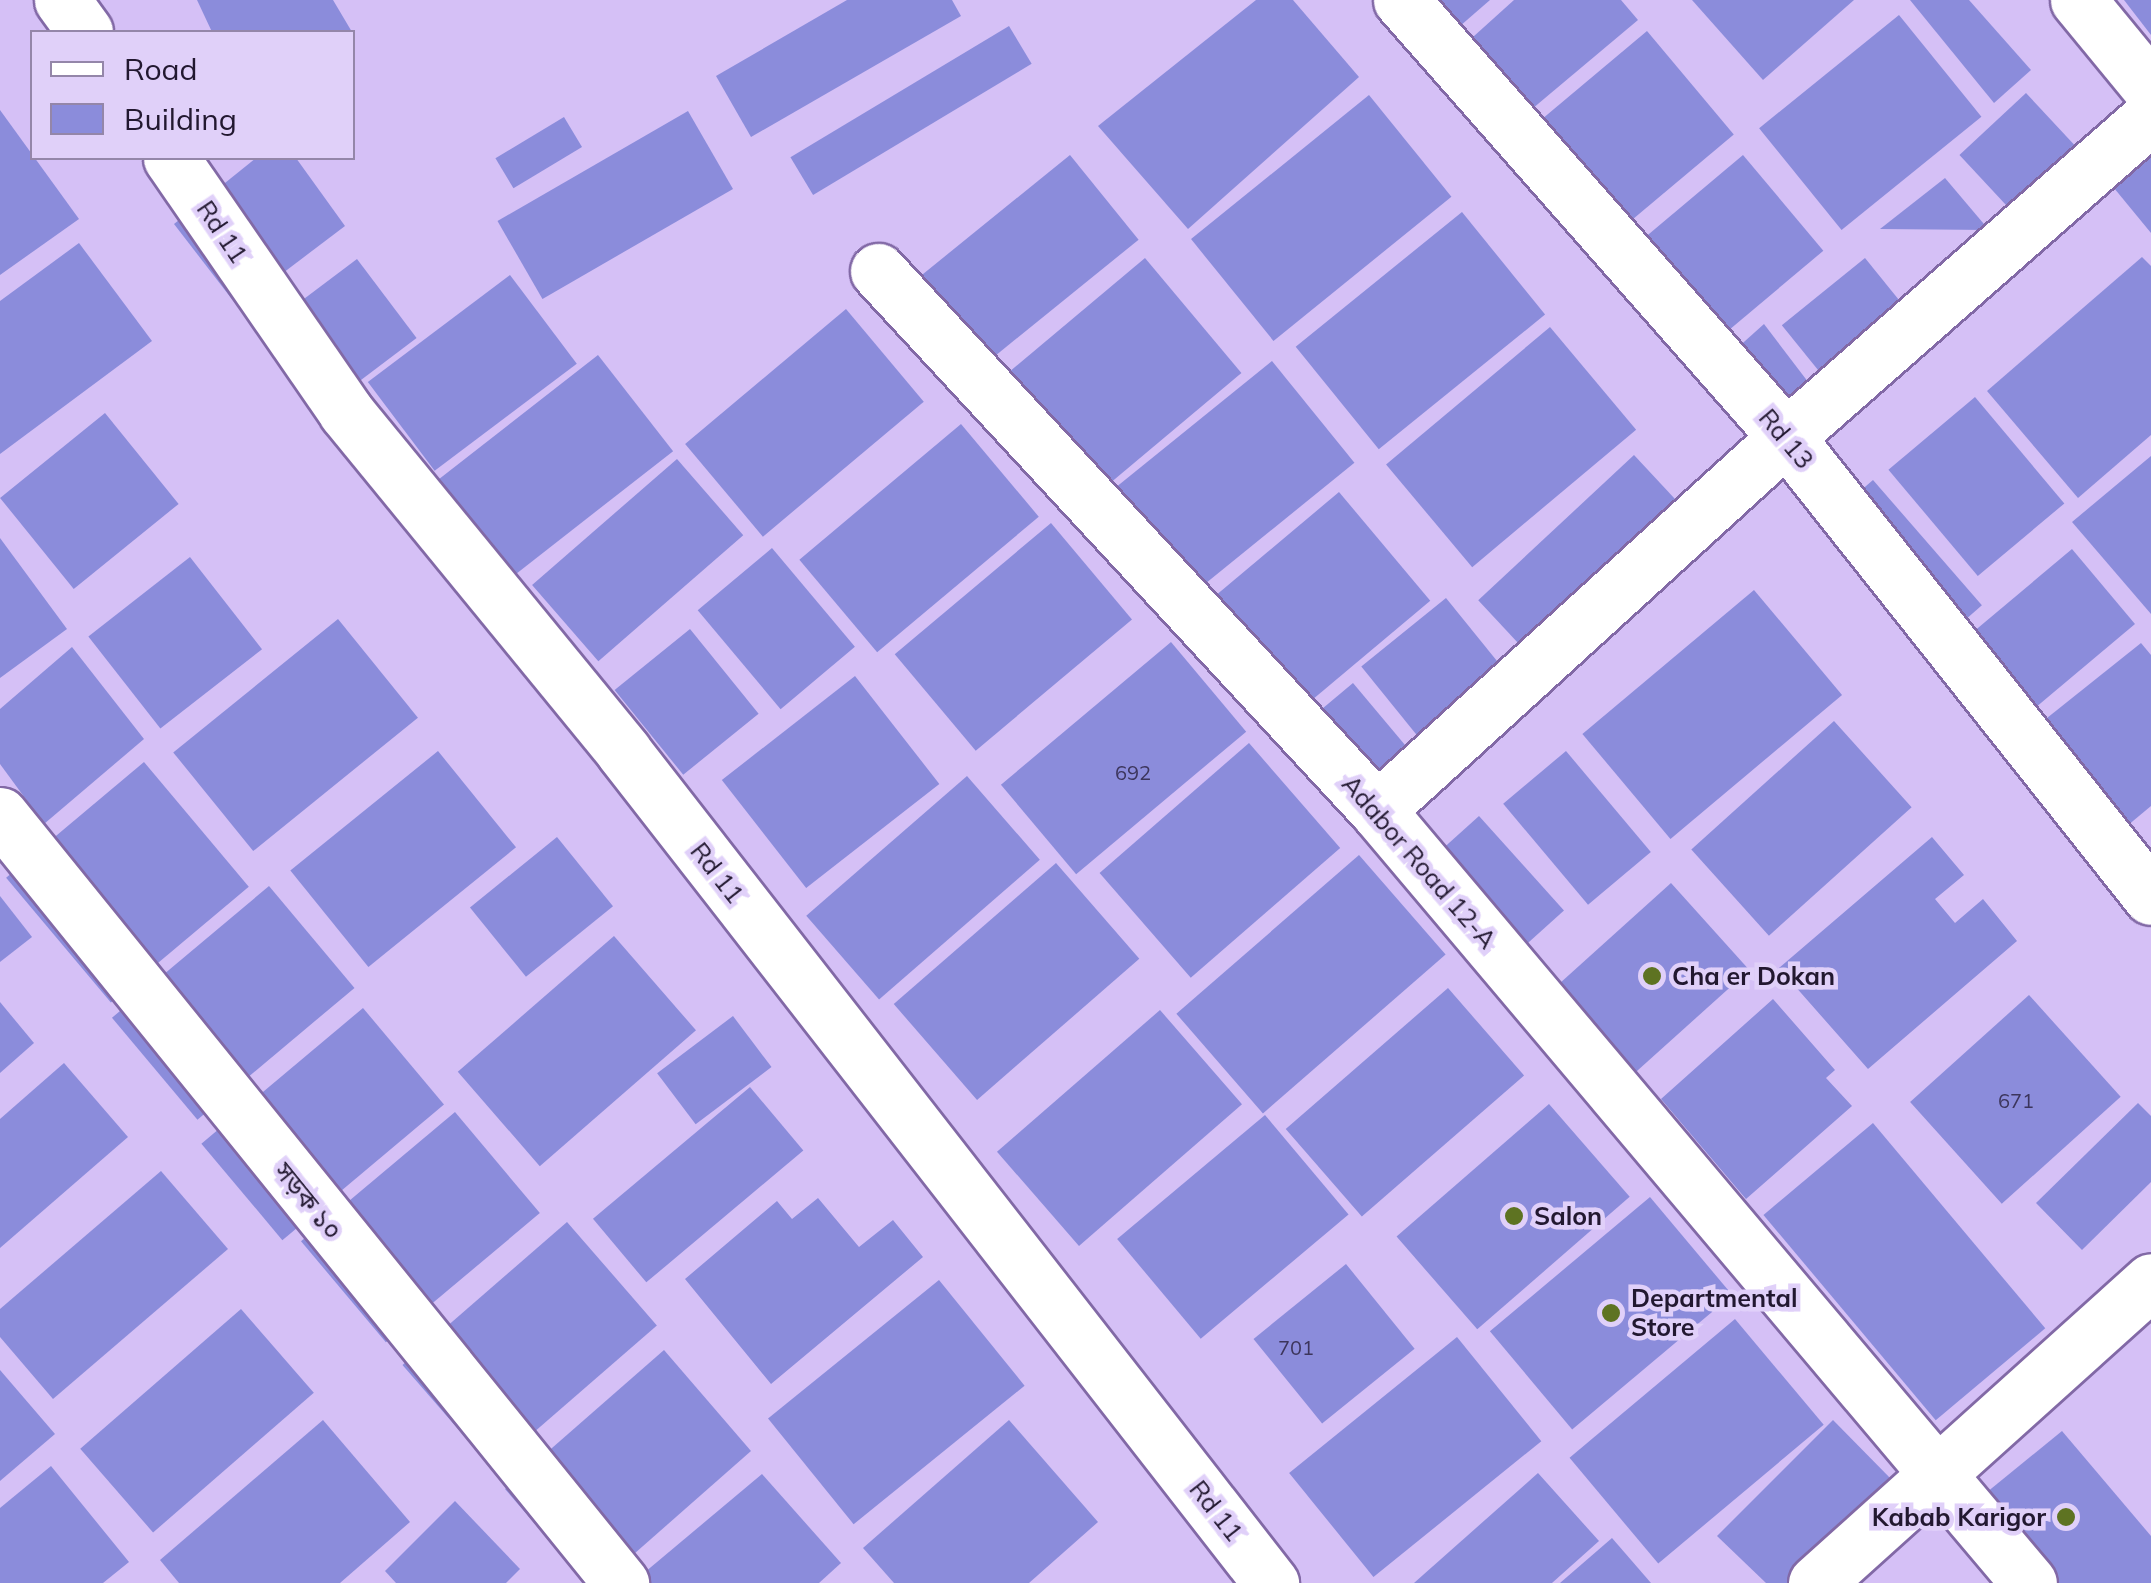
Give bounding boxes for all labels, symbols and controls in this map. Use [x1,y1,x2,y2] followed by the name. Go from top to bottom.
[30,30,355,160] legend
[124,50,198,88] text: Road
[124,100,237,138] text: Building
[190,195,254,269] street label: Rd 11
[1752,403,1820,475] street label: Rd 13
[1115,760,1151,784] house number: 692
[1336,769,1502,955] street label: Adabor Road 12-A
[684,837,750,909] street label: Rd 11
[1672,961,1835,991] place label: Cha er Dokan
[1641,965,1663,987] marker: Cha er Dokan
[1998,1088,2034,1112] house number: 671
[268,1157,348,1245] street label: সড়ক ১০
[1534,1201,1602,1231] place label: Salon
[1503,1205,1525,1227] marker: Salon
[1631,1284,1797,1343] place label: Departmental Store
[1600,1302,1622,1324] marker: Departmental Store
[1278,1335,1314,1359] house number: 701
[1183,1475,1249,1547] street label: Rd 11
[1872,1502,2046,1532] place label: Kabab Karigor
[2055,1506,2077,1528] marker: Kabab Karigor

